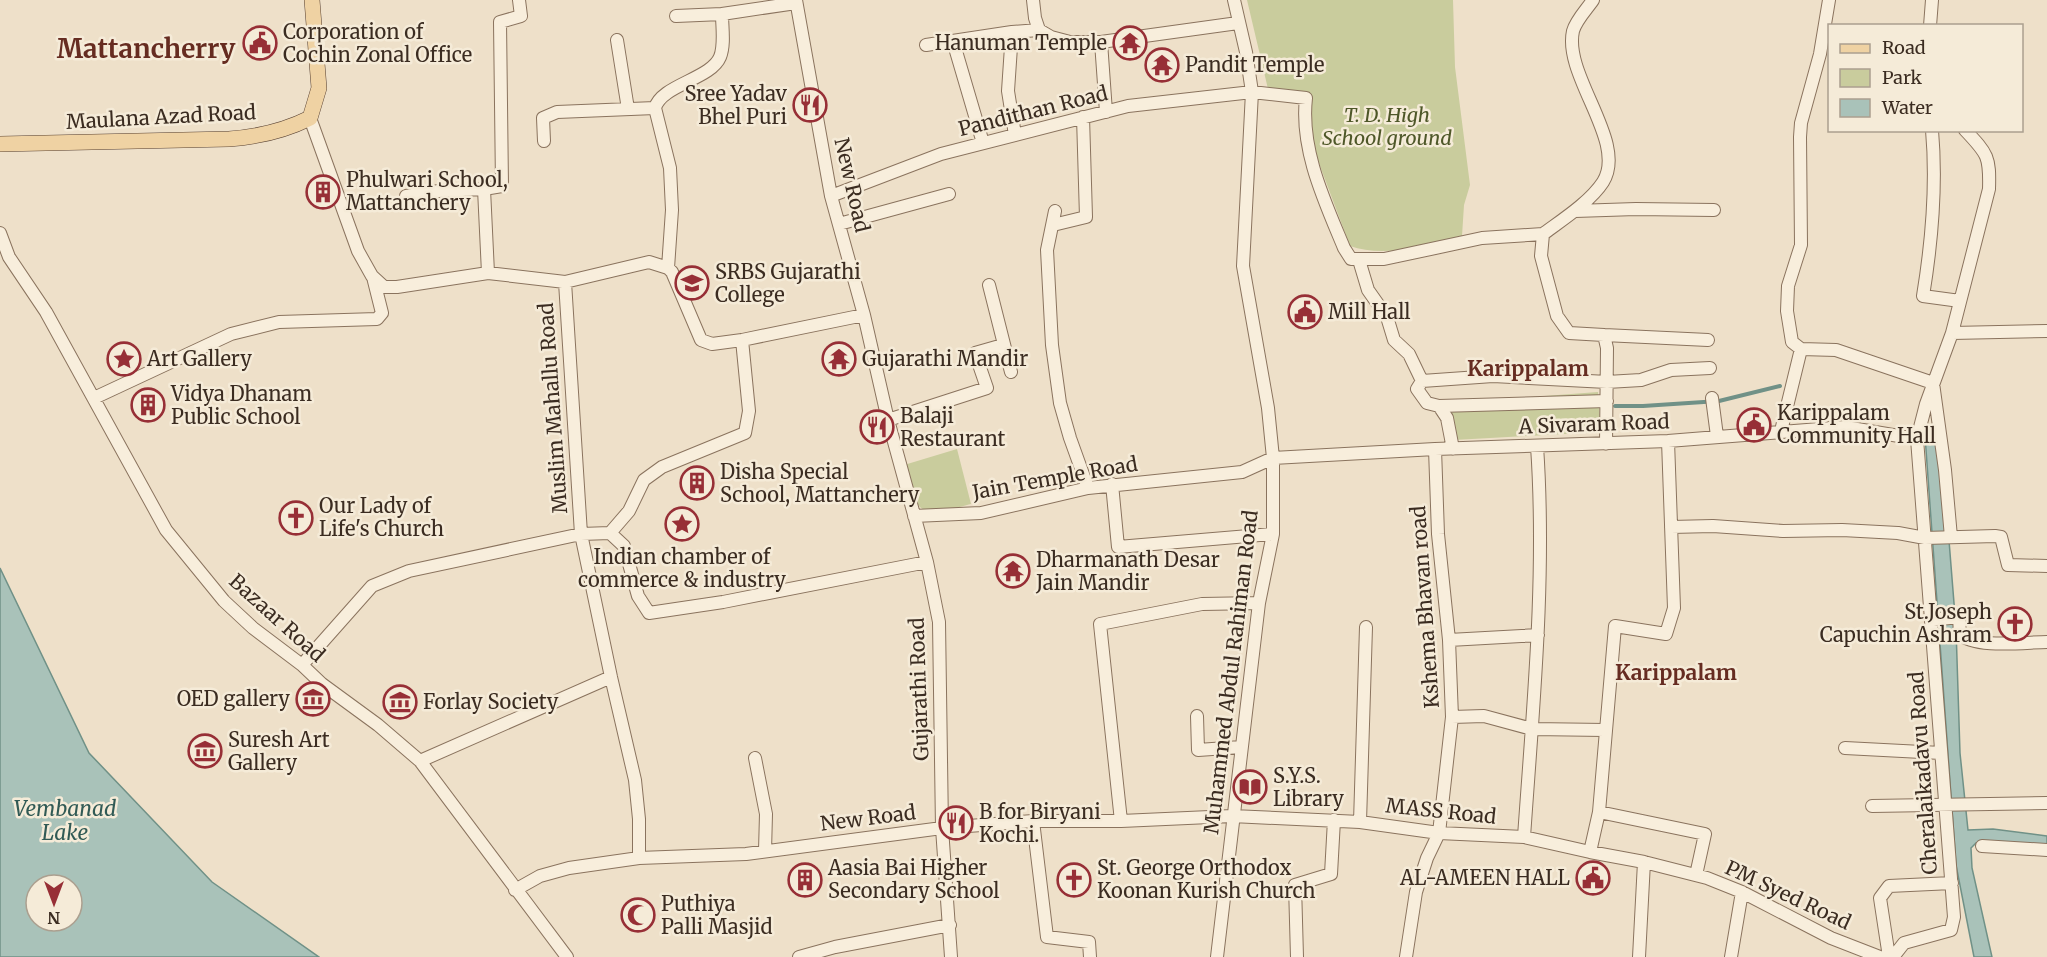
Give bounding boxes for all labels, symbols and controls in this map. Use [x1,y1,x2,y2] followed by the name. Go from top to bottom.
[283,19,472,67] place label: Corporation of Cochin Zonal Office
[1828,24,2023,132] legend
[242,25,278,61] public building icon: Corporation of Cochin Zonal Office
[1112,25,1148,61] temple icon: Hanuman Temple
[935,30,1107,55] place label: Hanuman Temple
[57,32,236,65] district label: Mattancherry
[1882,36,1926,59] text: Road
[1144,47,1180,83] temple icon: Pandit Temple
[1185,52,1324,77] place label: Pandit Temple
[1882,66,1923,89] text: Park
[956,80,1110,141] street label: Pandithan Road
[685,81,788,129] place label: Sree Yadav Bhel Puri
[792,87,828,123] restaurant icon: Sree Yadav Bhel Puri
[1881,96,1933,119] text: Water
[65,99,257,134] street label: Maulana Azad Road
[1322,102,1452,150] park label: T. D. High School ground
[829,135,875,235] street label: New Road
[346,167,508,215] place label: Phulwari School, Mattanchery
[305,174,341,210] building icon: Phulwari School, Mattanchery
[715,259,861,307] place label: SRBS Gujarathi College
[674,265,710,301] school or university icon: SRBS Gujarathi College
[1287,294,1323,330] public building icon: Mill Hall
[1328,299,1411,324] place label: Mill Hall
[533,302,572,514] street label: Muslim Mahallu Road
[106,341,142,377] place icon: Art Gallery
[821,341,857,377] temple icon: Gujarathi Mandir
[146,346,252,371] place label: Art Gallery
[862,346,1028,371] place label: Gujarathi Mandir
[1467,355,1589,382] district label: Karippalam
[170,381,312,429] place label: Vidya Dhanam Public School
[130,387,166,423] building icon: Vidya Dhanam Public School
[1777,400,1936,448] place label: Karippalam Community Hall
[900,403,1005,451] place label: Balaji Restaurant
[1736,407,1772,443] public building icon: Karippalam Community Hall
[1517,408,1670,439] street label: A Sivaram Road
[859,409,895,445] restaurant icon: Balaji Restaurant
[969,451,1139,505] street label: Jain Temple Road
[720,459,920,507] place label: Disha Special School, Mattanchery
[679,465,715,501] building icon: Disha Special School, Mattanchery
[319,493,444,541] place label: Our Lady of Life's Church
[278,500,314,536] church icon: Our Lady of Life's Church
[1405,505,1444,709] street label: Kshema Bhavan road
[664,506,700,542] place icon: Indian chamber of commerce & industry
[1198,509,1263,835] street label: Muhammed Abdul Rahiman Road
[578,544,786,592] place label: Indian chamber of commerce & industry
[1035,547,1220,595] place label: Dharmanath Desar Jain Mandir
[995,553,1031,589] temple icon: Dharmanath Desar Jain Mandir
[224,568,330,667] street label: Bazaar Road
[1820,599,1992,647] place label: St.Joseph Capuchin Ashram
[1997,606,2033,642] church icon: St.Joseph Capuchin Ashram
[904,617,933,761] street label: Gujarathi Road
[1615,659,1737,686] district label: Karippalam
[1903,671,1942,875] street label: Cheralaikadavu Road
[295,681,331,717] museum icon: OED gallery
[382,684,418,720] museum icon: Forlay Society
[177,686,290,711] place label: OED gallery
[423,689,559,714] place label: Forlay Society
[228,727,330,775] place label: Suresh Art Gallery
[187,733,223,769] museum icon: Suresh Art Gallery
[1273,763,1344,811] place label: S.Y.S. Library
[1232,769,1268,805] library icon: S.Y.S. Library
[1384,792,1498,829] street label: MASS Road
[14,795,116,846] water label: Vembanad Lake
[819,799,917,836] street label: New Road
[979,799,1101,847] place label: B for Biryani Kochi.
[938,805,974,841] restaurant icon: B for Biryani Kochi.
[827,855,1000,903] place label: Aasia Bai Higher Secondary School
[1097,855,1316,903] place label: St. George Orthodox Koonan Kurish Church
[1721,855,1855,935] street label: PM Syed Road
[1575,860,1611,896] public building icon: AL-AMEEN HALL
[787,862,823,898] building icon: Aasia Bai Higher Secondary School
[1056,862,1092,898] church icon: St. George Orthodox Koonan Kurish Church
[1399,865,1571,890] place label: AL-AMEEN HALL
[24,873,84,933] north arrow
[661,891,773,939] place label: Puthiya Palli Masjid
[620,897,656,933] mosque icon: Puthiya Palli Masjid
[47,908,60,928] text: N

